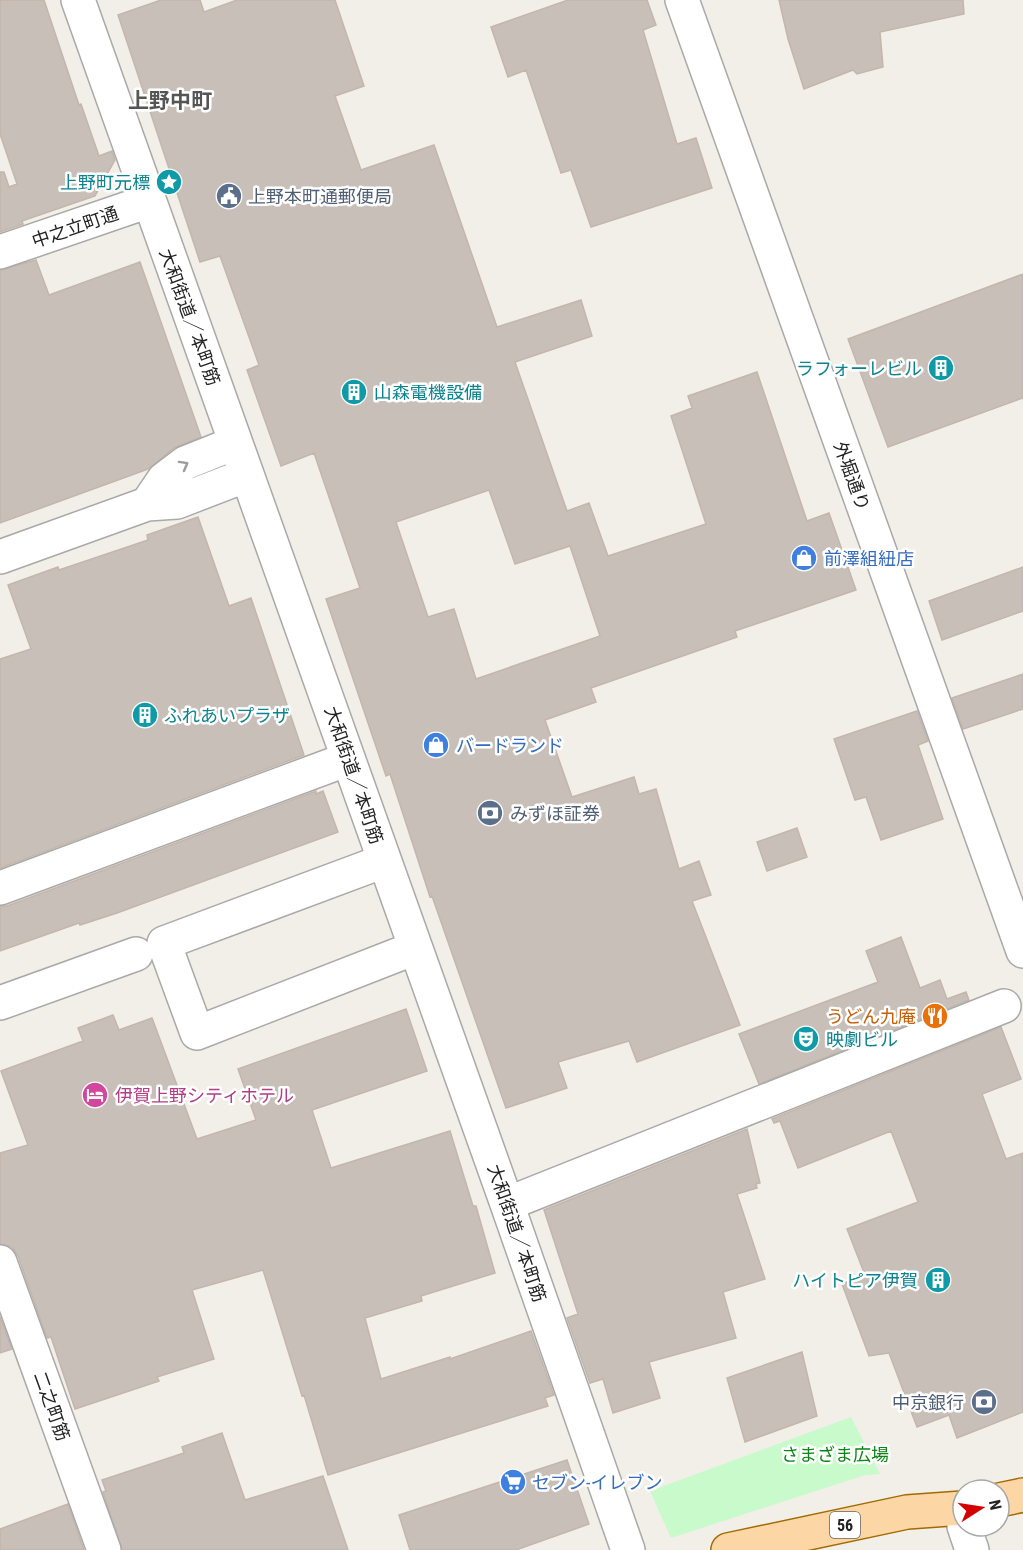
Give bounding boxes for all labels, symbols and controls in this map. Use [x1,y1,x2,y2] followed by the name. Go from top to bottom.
[128,89,212,113] district label: 上野中町
[154,167,184,197] place icon: 上野町元標
[60,172,150,193] place label: 上野町元標
[214,181,244,211] public building icon: 上野本町通郵便局
[248,186,392,207] place label: 上野本町通郵便局
[29,202,121,252] street label: 中之立町通
[156,246,224,388] street label: 大和街道／本町筋
[926,353,956,383] building icon: ラフォーレビル
[796,358,922,379] place label: ラフォーレビル
[339,377,369,407] building icon: 山森電機設備
[374,382,482,403] place label: 山森電機設備
[830,439,874,513] street label: 外堀通り
[178,461,189,472] one-way arrow
[789,543,819,573] shop icon: 前澤組紐店
[824,548,914,569] place label: 前澤組紐店
[130,700,160,730] building icon: ふれあいプラザ
[321,704,387,846] street label: 大和街道／本町筋
[164,705,290,726] place label: ふれあいプラザ
[421,730,451,760] shop icon: バードランド
[456,735,564,756] place label: バードランド
[475,798,505,828] bank icon: みずほ証券
[510,803,600,824] place label: みずほ証券
[920,1001,950,1031] restaurant icon: うどん九庵
[826,1006,916,1027] place label: うどん九庵
[791,1024,821,1054] theatre icon: 映劇ビル
[826,1029,898,1050] place label: 映劇ビル
[80,1080,110,1110] hotel icon: 伊賀上野シティホテル
[115,1085,294,1106] place label: 伊賀上野シティホテル
[484,1162,550,1304] street label: 大和街道／本町筋
[923,1265,953,1295] building icon: ハイトピア伊賀
[792,1270,918,1291] place label: ハイトピア伊賀
[30,1369,74,1443] street label: 二之町筋
[969,1387,999,1417] bank icon: 中京銀行
[892,1392,964,1413] place label: 中京銀行
[781,1444,889,1465] park label: さまざま広場
[498,1467,528,1497] supermarket icon: セブン-イレブン
[532,1472,662,1493] place label: セブン-イレブン
[951,1478,1011,1538] north arrow
[985,1498,1005,1512] text: N
[830,1512,860,1538] road number: 56

